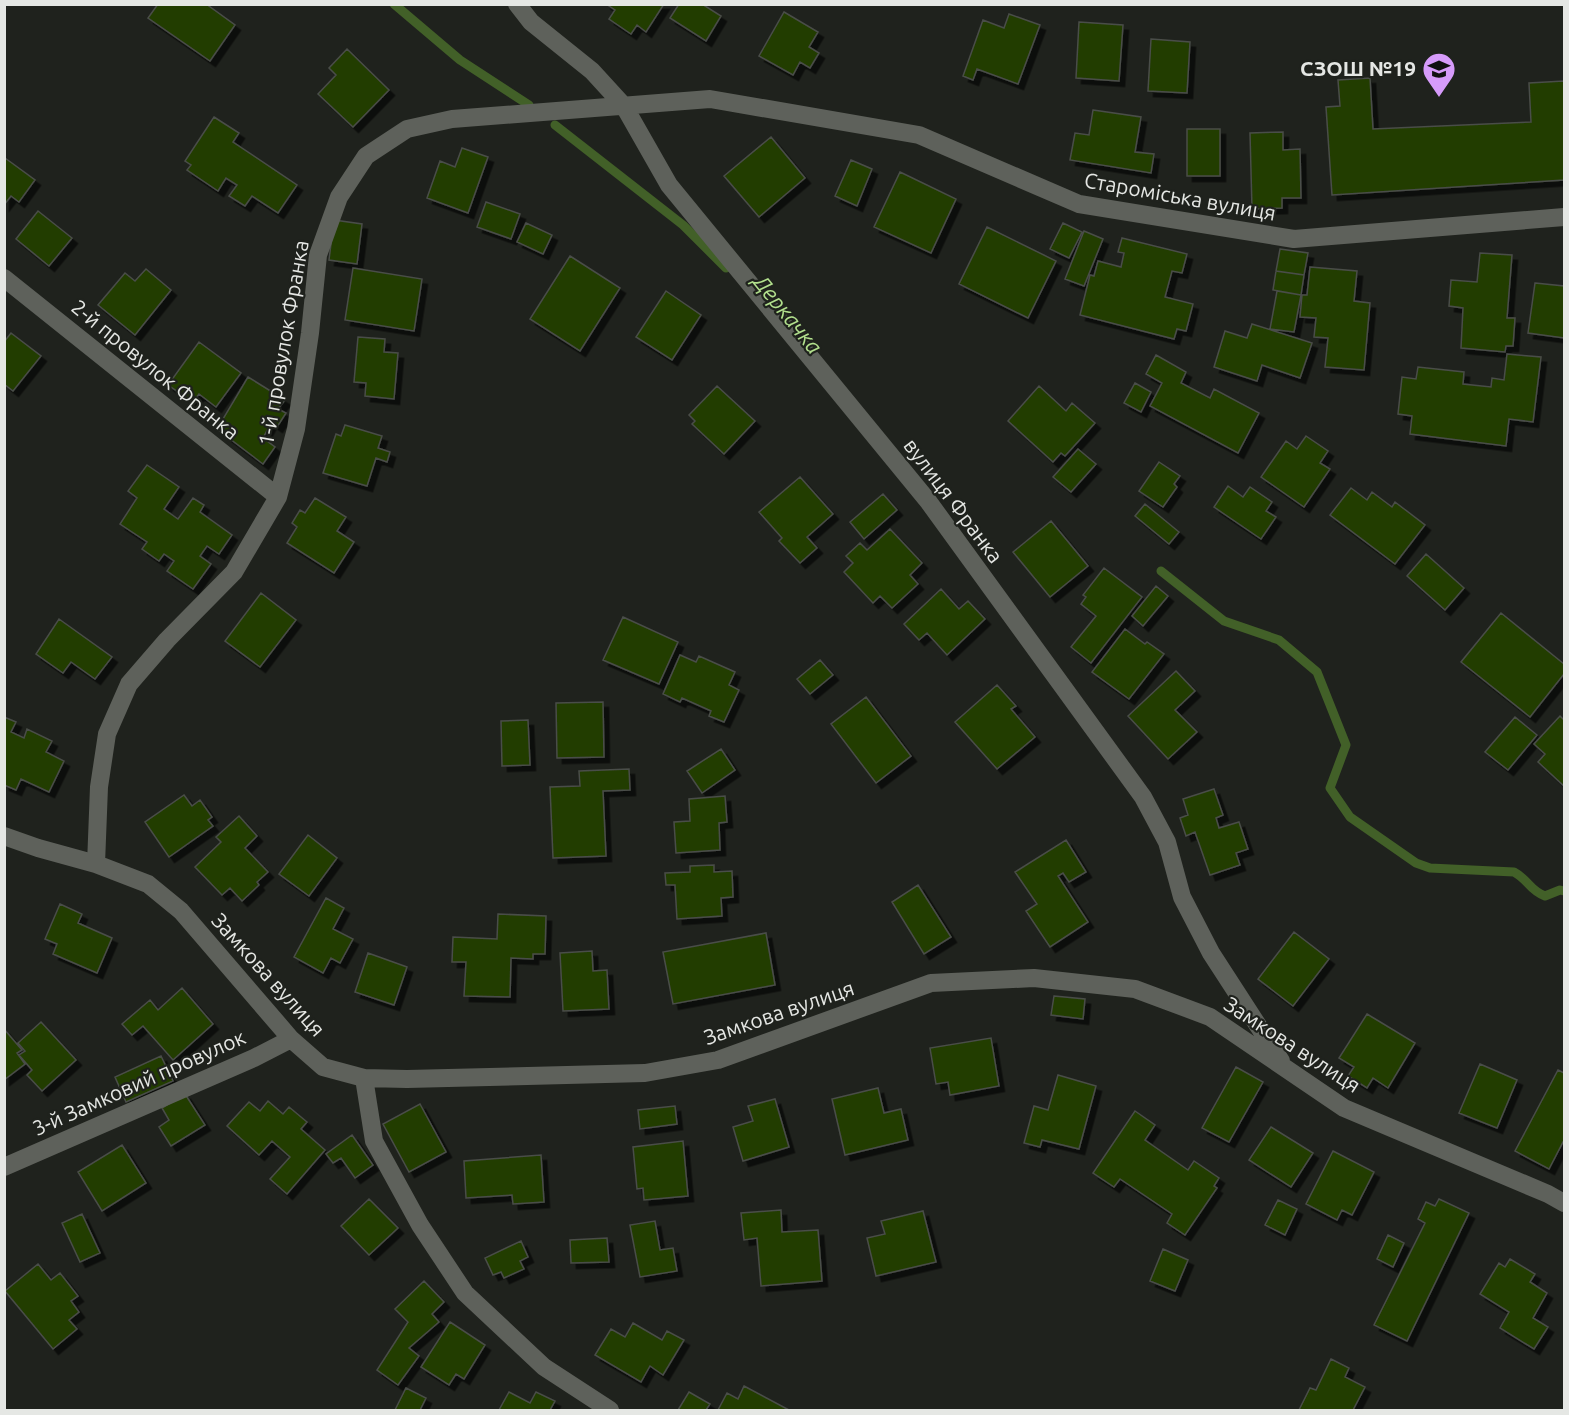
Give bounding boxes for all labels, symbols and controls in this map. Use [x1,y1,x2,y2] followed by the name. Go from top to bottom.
[1421,51,1457,98] school or university icon: СЗОШ №19
[1300,56,1416,80] place label: СЗОШ №19
[1082,167,1278,225] street label: Староміська вулиця
[253,238,313,448] street label: 1-й провулок Франка
[748,268,828,358] water label: Деркачка
[67,294,244,444] street label: 2-й провулок Франка
[899,434,1008,567] street label: вулиця Франка
[207,908,330,1041] street label: Замкова вулиця
[700,975,857,1049] street label: Замкова вулиця
[1220,991,1365,1097] street label: Замкова вулиця
[29,1024,249,1140] street label: 3-й Замковий провулок

